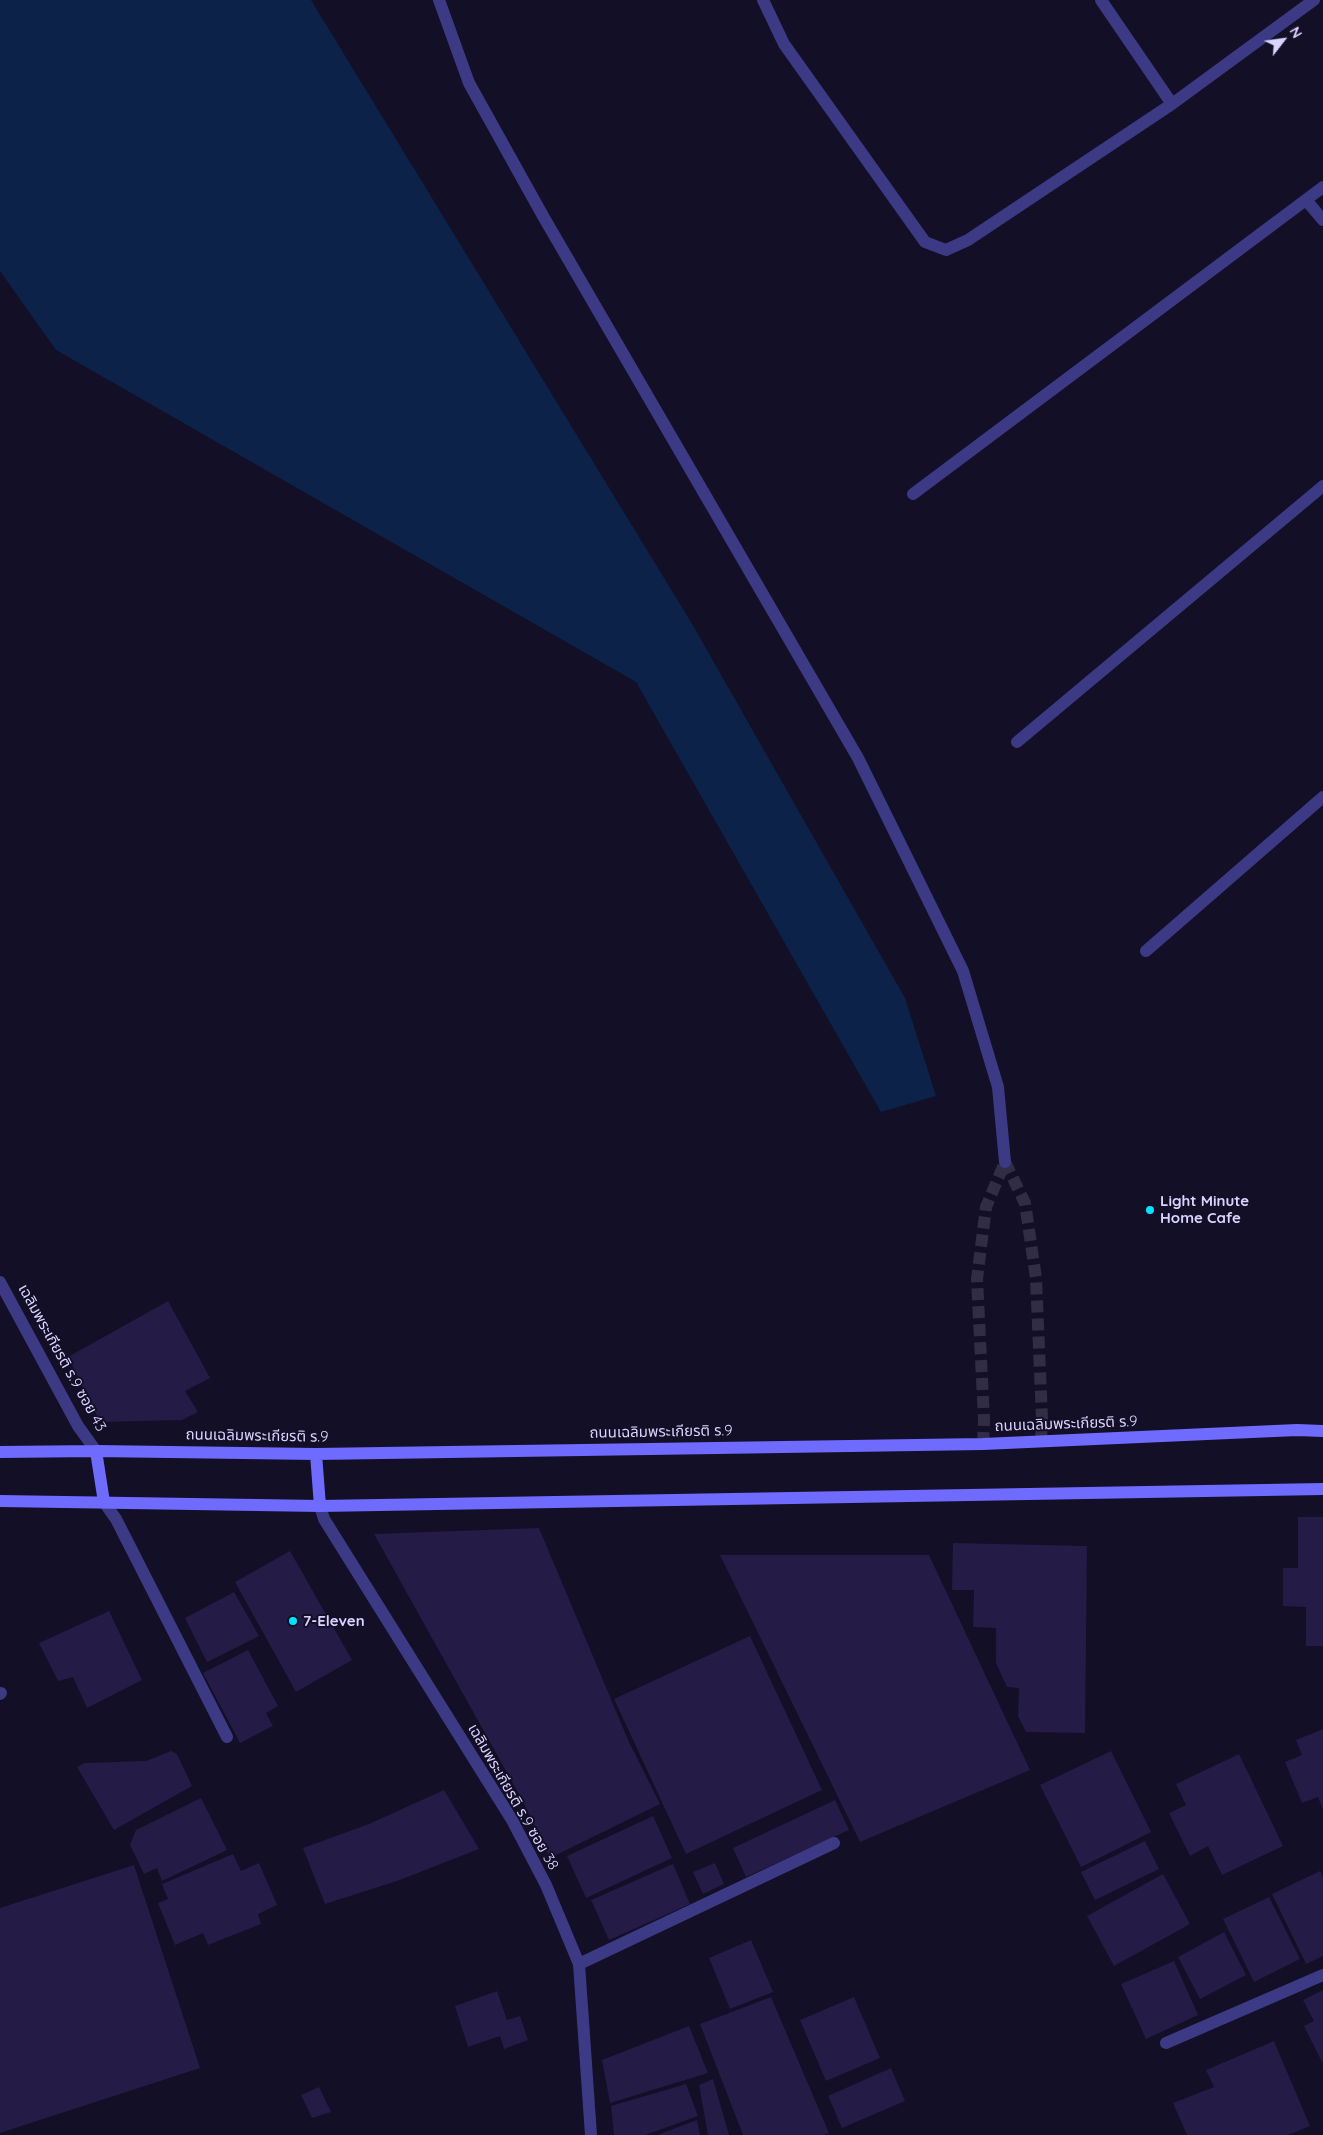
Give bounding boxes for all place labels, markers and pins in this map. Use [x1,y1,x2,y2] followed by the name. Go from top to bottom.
[1160,1192,1249,1227] place label: Light Minute Home Cafe
[1144,1204,1156,1216] marker: Light Minute Home Cafe
[303,1612,365,1630] place label: 7-Eleven
[287,1615,299,1627] marker: 7-Eleven

